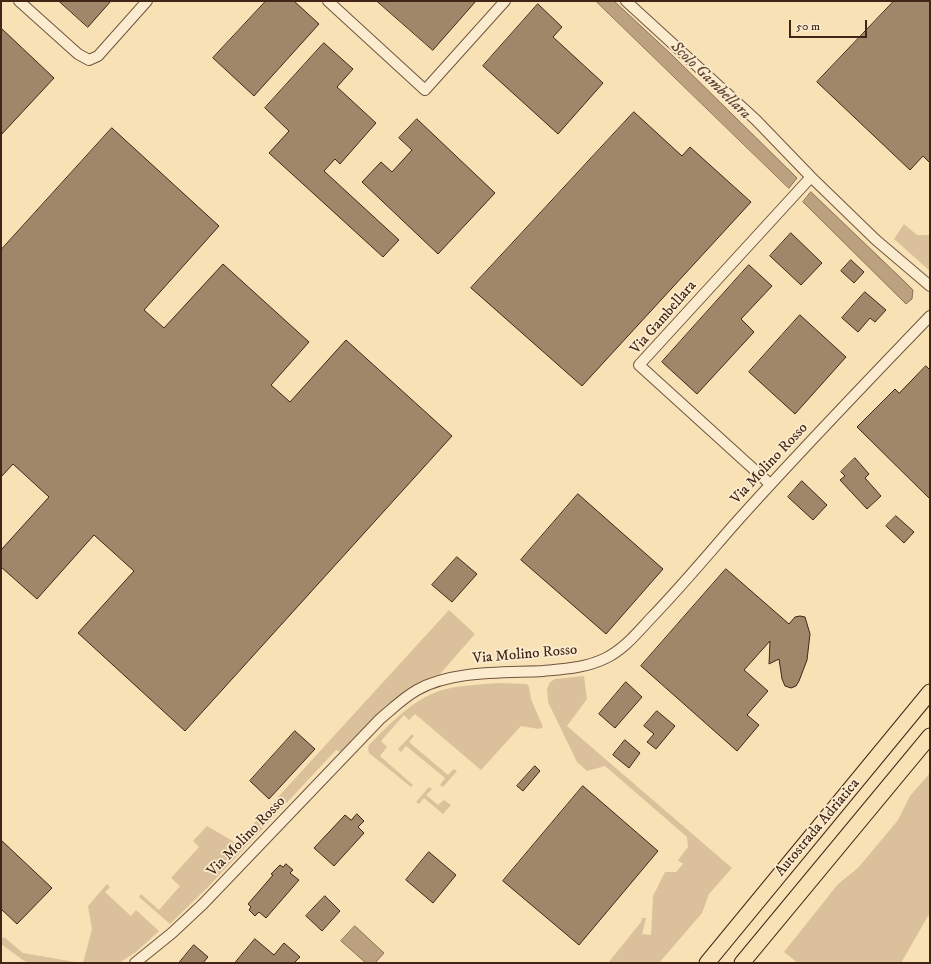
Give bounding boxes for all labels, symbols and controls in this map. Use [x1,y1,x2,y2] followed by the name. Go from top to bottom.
[791,12,869,38] scale bar
[796,19,820,34] text: 50 m
[666,38,754,124] water label: Scolo Gambellara
[627,278,701,358] street label: Via Gambellara
[728,420,812,508] street label: Via Molino Rosso
[472,641,578,669] street label: Via Molino Rosso
[772,775,864,881] street label: Autostrada Adriatica
[204,793,290,881] street label: Via Molino Rosso

